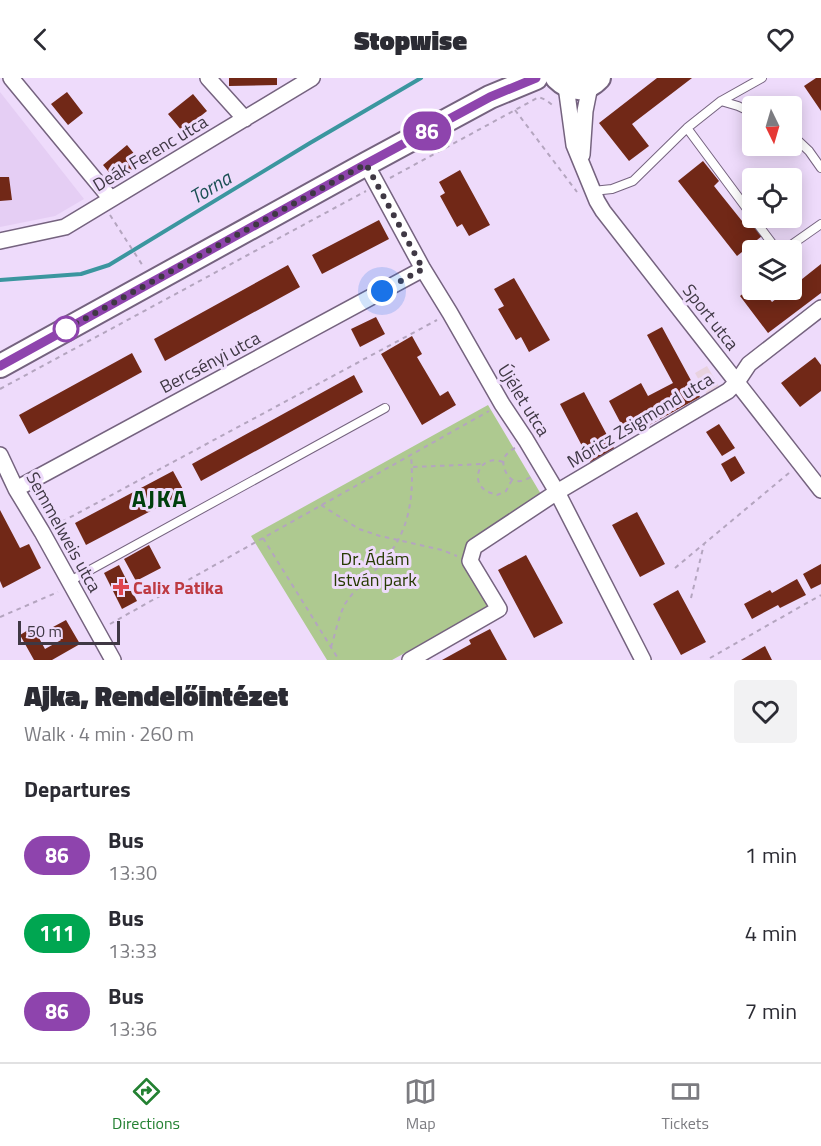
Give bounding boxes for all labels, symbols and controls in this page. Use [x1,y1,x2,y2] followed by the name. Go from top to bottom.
[354,19,467,60] text: Stopwise
[24,23,57,56] icon: back
[764,23,797,56] icon: heart
[742,96,802,156] north arrow
[742,96,802,300] map controls
[87,108,213,198] street label: Deák Ferenc utca
[400,112,454,150] line badge: 86
[415,115,439,147] text: 86
[183,162,238,212] water label: Torna
[742,168,802,228] button: locate
[742,240,802,300] button: layers
[367,276,397,306] your location
[676,278,746,356] street label: Sport utca
[53,316,79,342] unlabelled marker
[155,324,265,400] street label: Bercsényi utca
[491,359,557,441] street label: Újélet utca
[562,366,718,474] street label: Móricz Zsigmond utca
[20,467,108,597] street label: Semmelweis utca
[132,480,188,516] district label: AJKA
[333,545,417,593] park label: Dr. Ádám István park
[133,574,223,601] place label: Calix Patika
[114,580,128,594] marker: Calix Patika
[18,618,120,646] scale bar
[27,619,62,643] text: 50 m
[24,674,288,717] text: Ajka, Rendelőintézet
[734,680,797,743] button: heart
[24,718,194,749] text: Walk · 4 min · 260 m
[24,772,131,806] text: Departures
[108,823,144,857] text: Bus
[745,838,797,872] text: 1 min
[45,839,69,871] text: 86
[108,857,157,888] text: 13:30
[108,901,144,935] text: Bus
[745,916,797,950] text: 4 min
[39,917,75,949] text: 111
[108,935,157,966] text: 13:33
[108,979,144,1013] text: Bus
[745,994,797,1028] text: 7 min
[45,995,69,1027] text: 86
[108,1013,157,1044] text: 13:36
[112,1075,180,1135] tab: Directions
[404,1075,437,1135] tab: Map
[661,1075,709,1135] tab: Tickets

